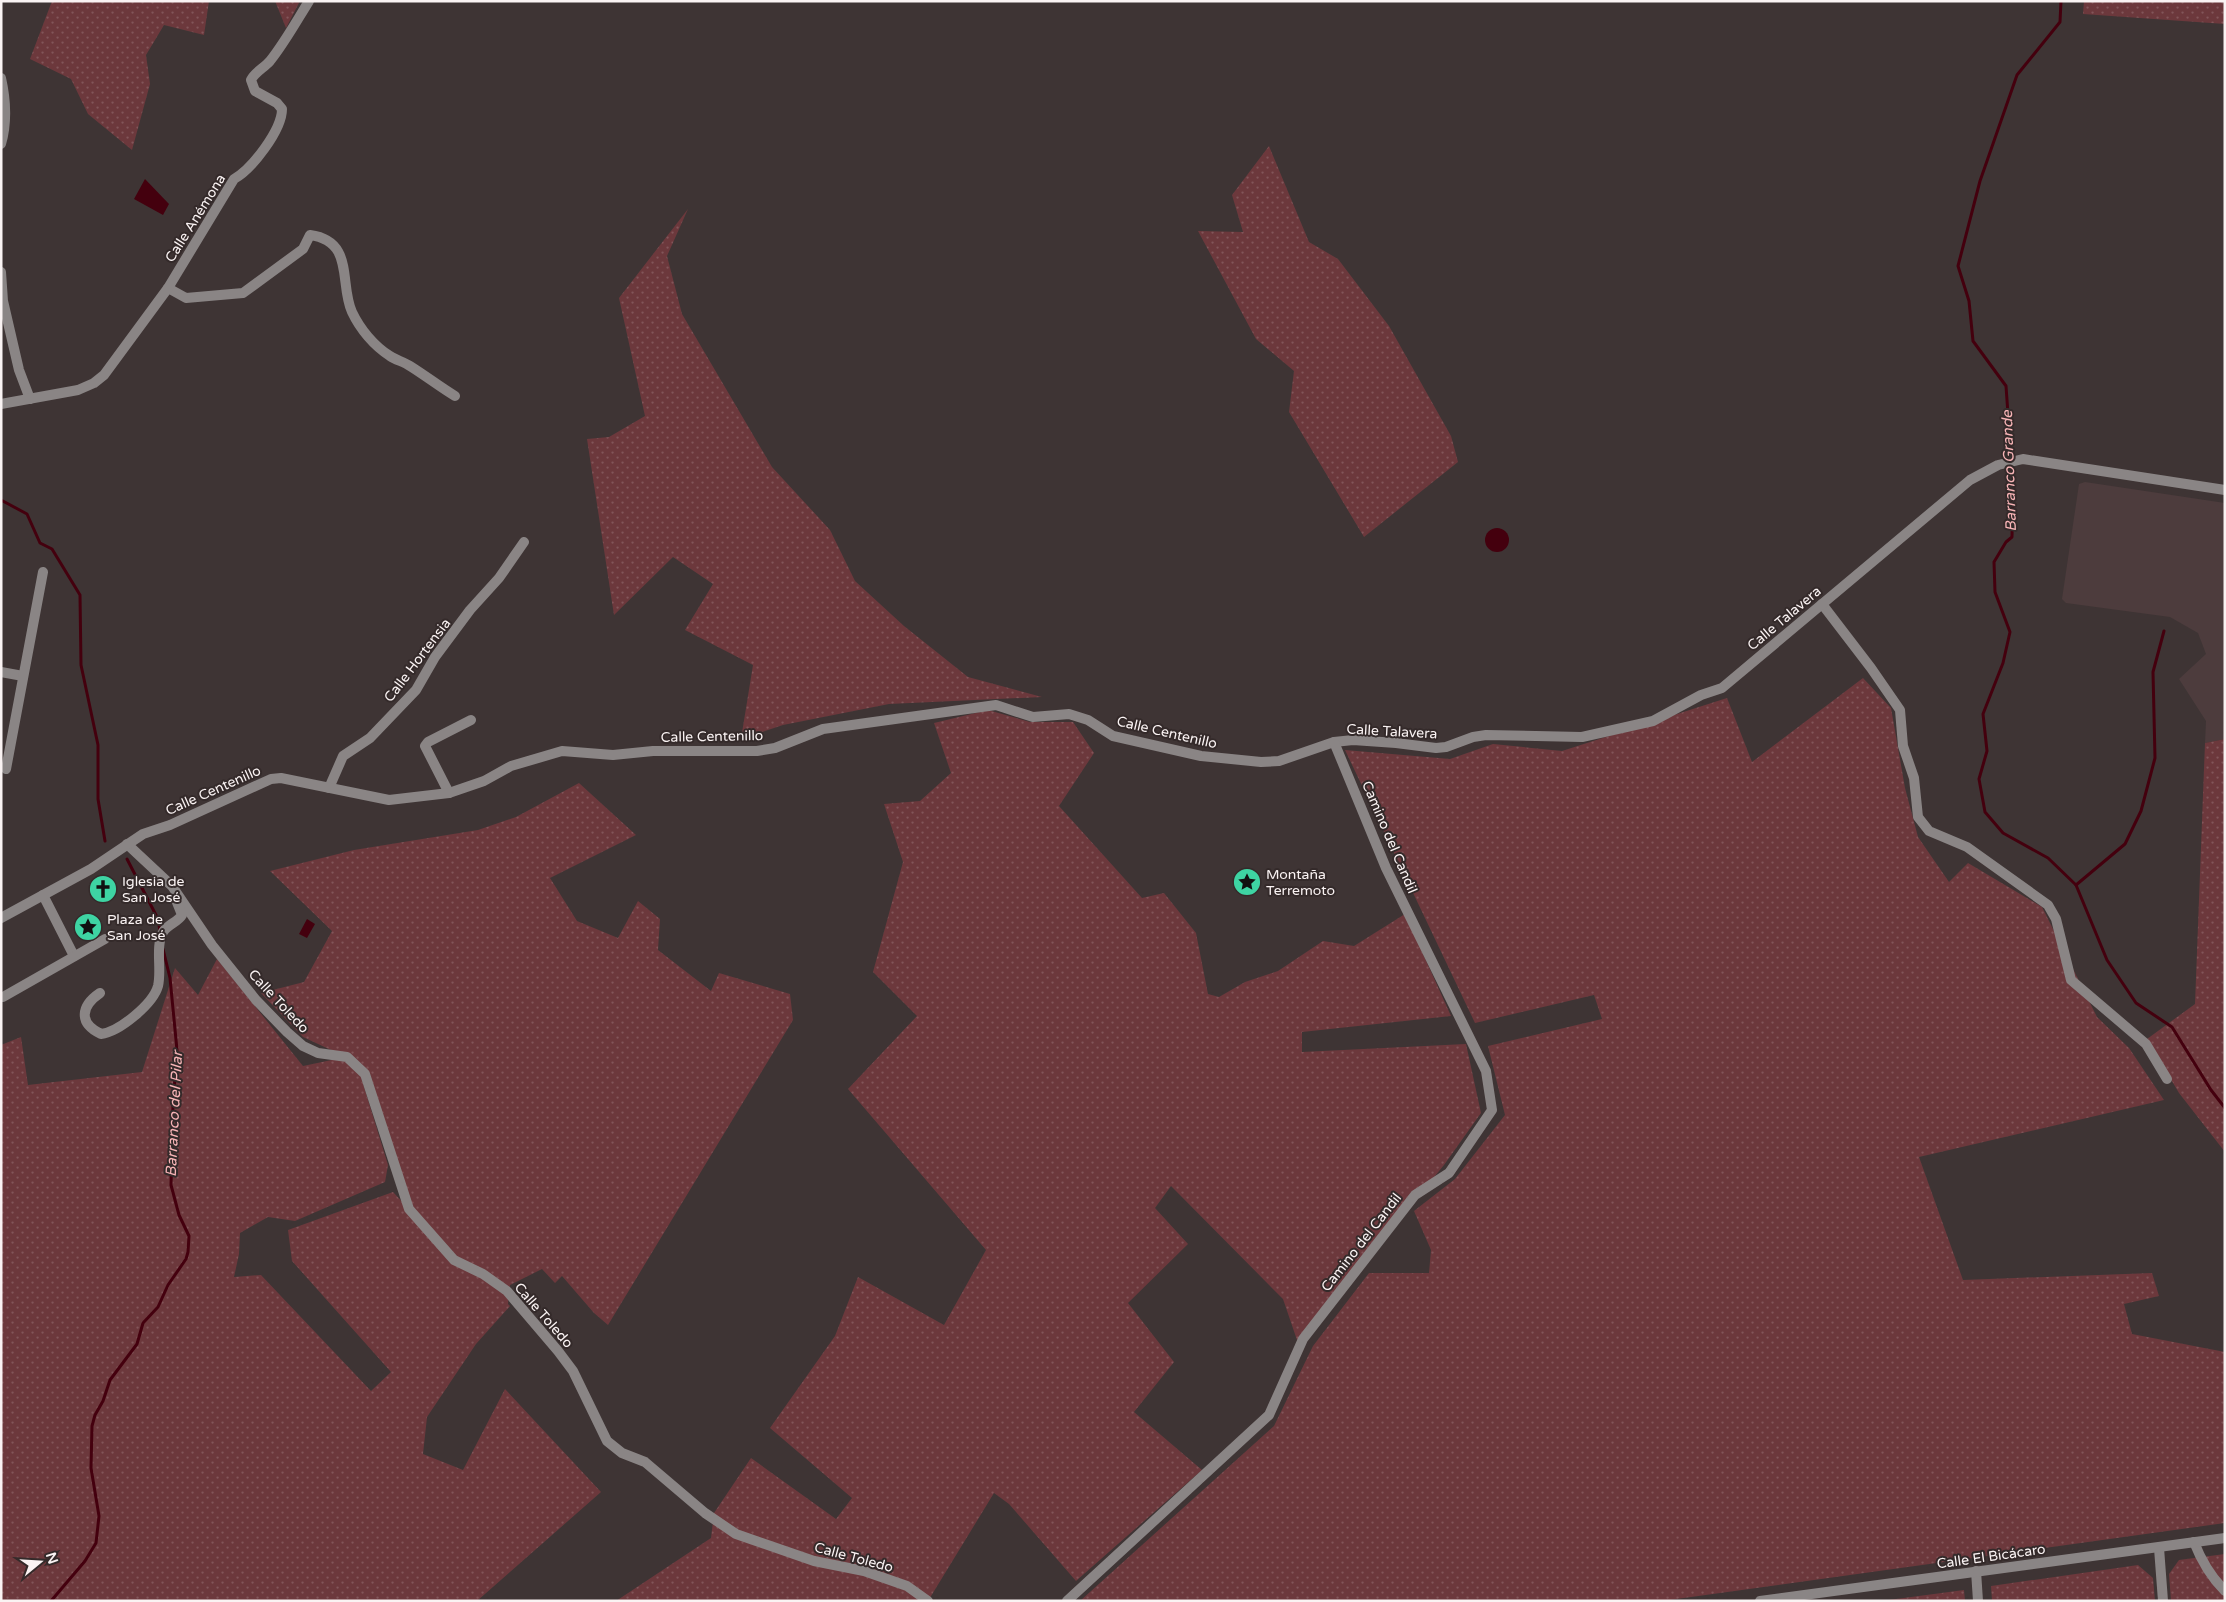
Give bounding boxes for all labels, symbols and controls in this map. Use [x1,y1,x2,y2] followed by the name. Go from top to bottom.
[162,171,229,265] street label: Calle Anémona
[1998,408,2020,532] water label: Barranco Grande
[1744,583,1825,654] street label: Calle Talavera
[380,615,454,705] street label: Calle Hortensia
[1115,713,1219,752] street label: Calle Centenillo
[1346,721,1438,742] street label: Calle Talavera
[661,727,763,746] street label: Calle Centenillo
[163,762,264,819] street label: Calle Centenillo
[1358,778,1421,896] street label: Camino del Candil
[1266,866,1335,899] place label: Montaña Terremoto
[1232,867,1262,897] place icon: Montaña Terremoto
[122,873,185,906] place label: Iglesia de San José
[88,874,118,904] church icon: Iglesia de San José
[107,911,165,944] place label: Plaza de San José
[73,912,103,942] place icon: Plaza de San José
[245,966,312,1037] street label: Calle Toledo
[162,1048,186,1177] water label: Barranco del Pilar
[1318,1190,1405,1295] street label: Camino del Candil
[511,1279,577,1351] street label: Calle Toledo
[15,1537,65,1587] north arrow
[813,1539,895,1576] street label: Calle Toledo
[1936,1540,2047,1573] street label: Calle El Bicácaro
[42,1550,62,1566] text: N

